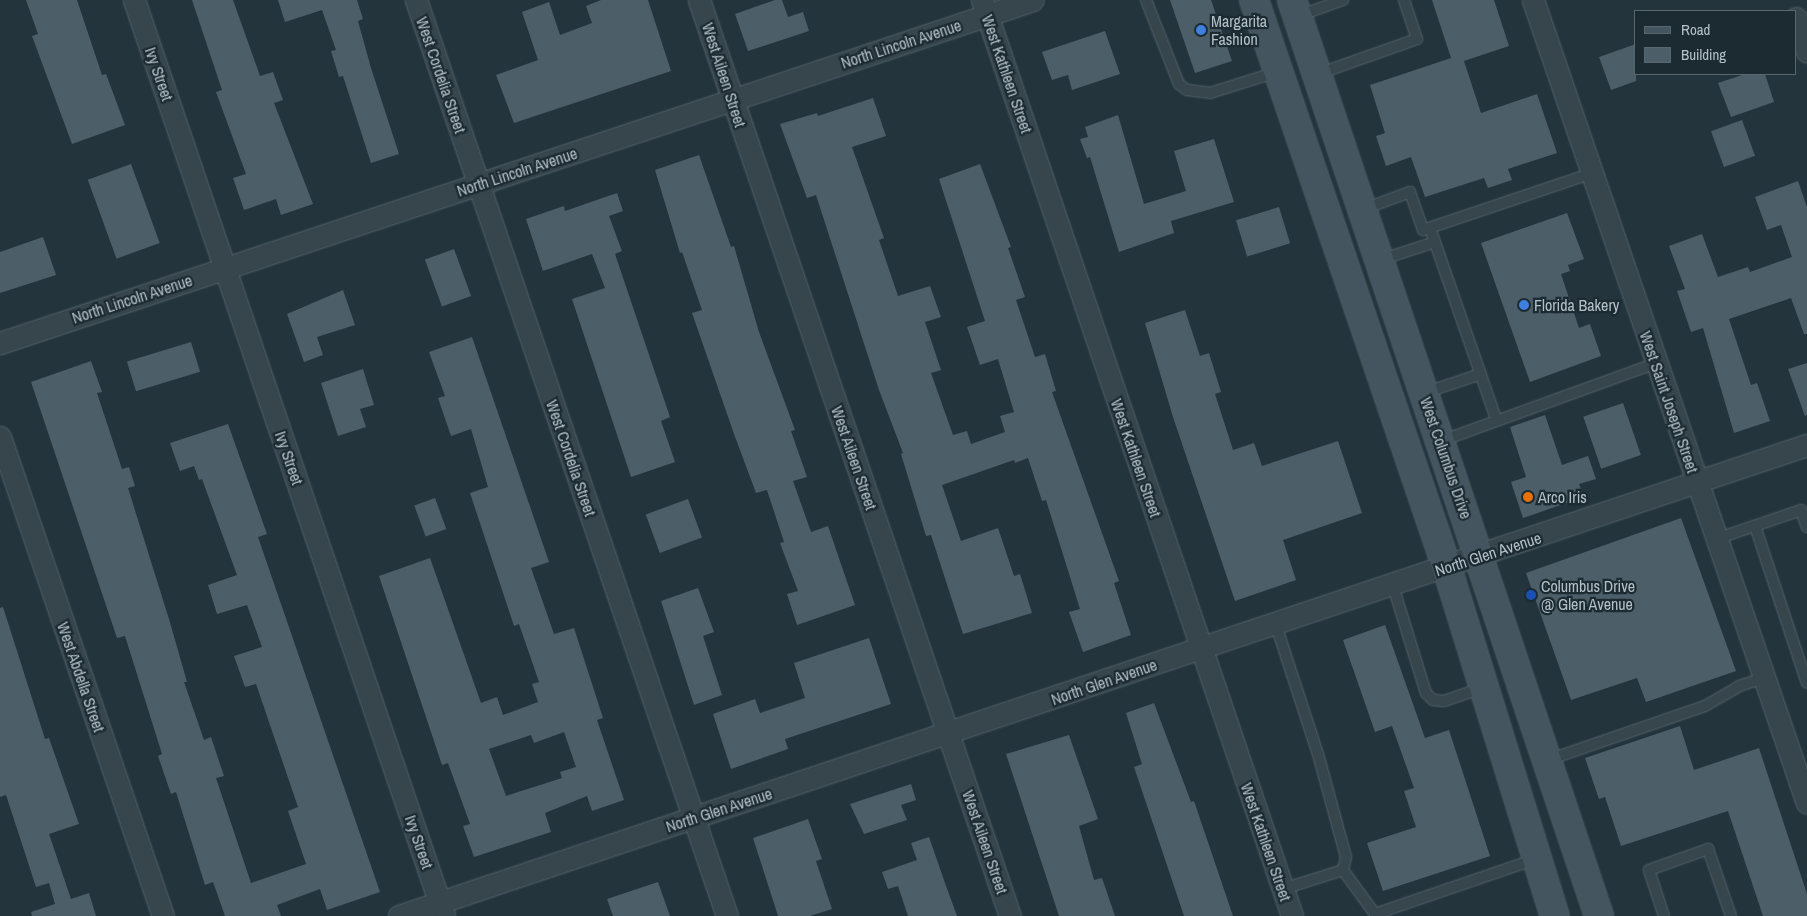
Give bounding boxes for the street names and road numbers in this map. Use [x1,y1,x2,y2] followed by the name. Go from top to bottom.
[978,12,1036,136] street label: West Kathleen Street
[412,14,470,136] street label: West Cordelia Street
[838,15,964,73] street label: North Lincoln Avenue
[698,20,750,130] street label: West Aileen Street
[141,45,177,103] street label: Ivy Street
[454,143,580,201] street label: North Lincoln Avenue
[69,270,195,328] street label: North Lincoln Avenue
[1636,329,1702,475] street label: West Saint Joseph Street
[1416,395,1476,521] street label: West Columbus Drive
[1107,396,1165,520] street label: West Kathleen Street
[542,397,600,519] street label: West Cordelia Street
[827,403,881,513] street label: West Aileen Street
[271,429,307,487] street label: Ivy Street
[1432,528,1544,580] street label: North Glen Avenue
[53,619,109,735] street label: West Abdella Street
[1048,655,1160,709] street label: North Glen Avenue
[1237,780,1295,904] street label: West Kathleen Street
[663,784,775,836] street label: North Glen Avenue
[958,787,1012,897] street label: West Aileen Street
[401,813,437,871] street label: Ivy Street

